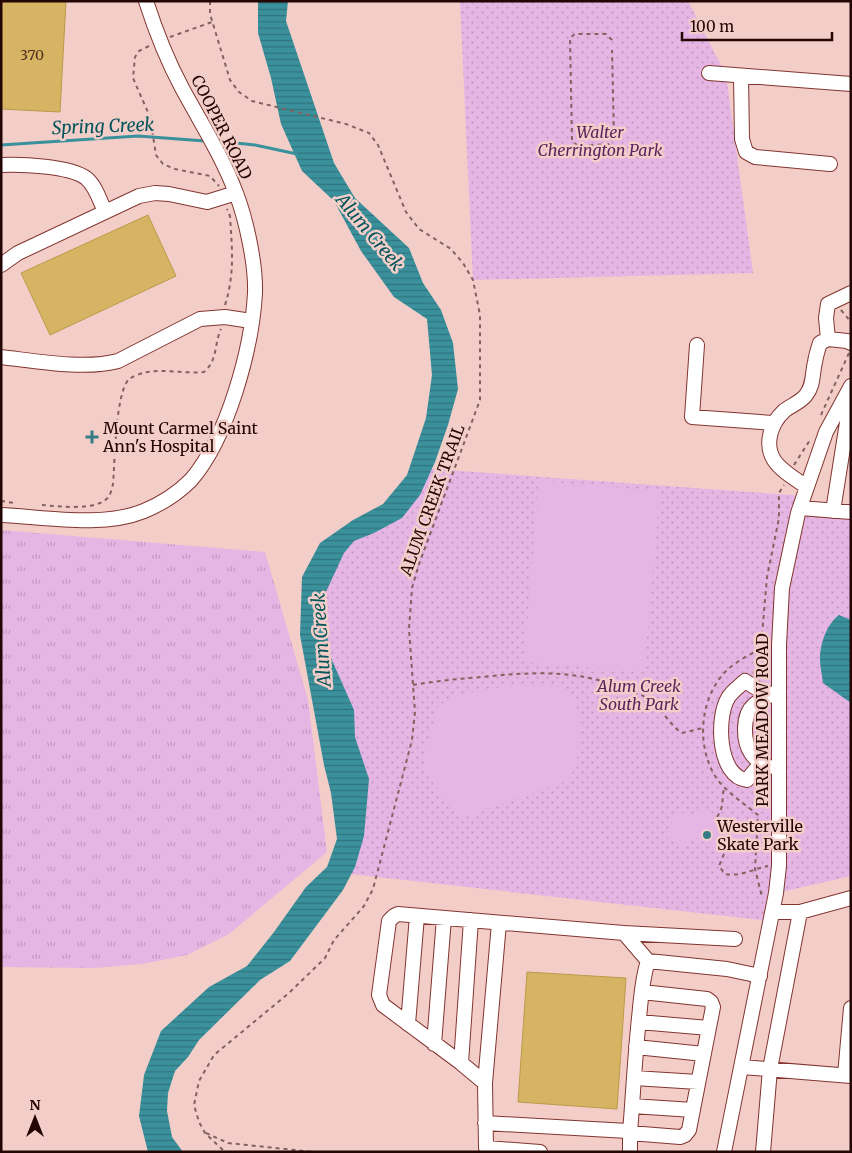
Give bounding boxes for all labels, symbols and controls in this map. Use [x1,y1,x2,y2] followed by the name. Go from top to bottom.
[682,10,832,42] scale bar
[690,17,734,36] text: 100 m
[20,46,44,64] house number: 370
[187,72,257,182] street label: COOPER ROAD
[51,113,155,139] water label: Spring Creek
[538,122,663,160] park label: Walter Cherrington Park
[330,187,409,275] water label: Alum Creek
[102,418,259,456] place label: Mount Carmel Saint Ann's Hospital
[395,422,469,579] street label: ALUM CREEK TRAIL
[85,430,99,444] marker: Mount Carmel Saint Ann's Hospital
[306,592,336,690] water label: Alum Creek
[752,633,772,807] street label: PARK MEADOW ROAD
[595,676,681,714] park label: Alum Creek South Park
[716,816,803,854] place label: Westerville Skate Park
[701,829,713,841] marker: Westerville Skate Park
[10,1093,60,1143] north arrow
[29,1096,41,1114] text: N

